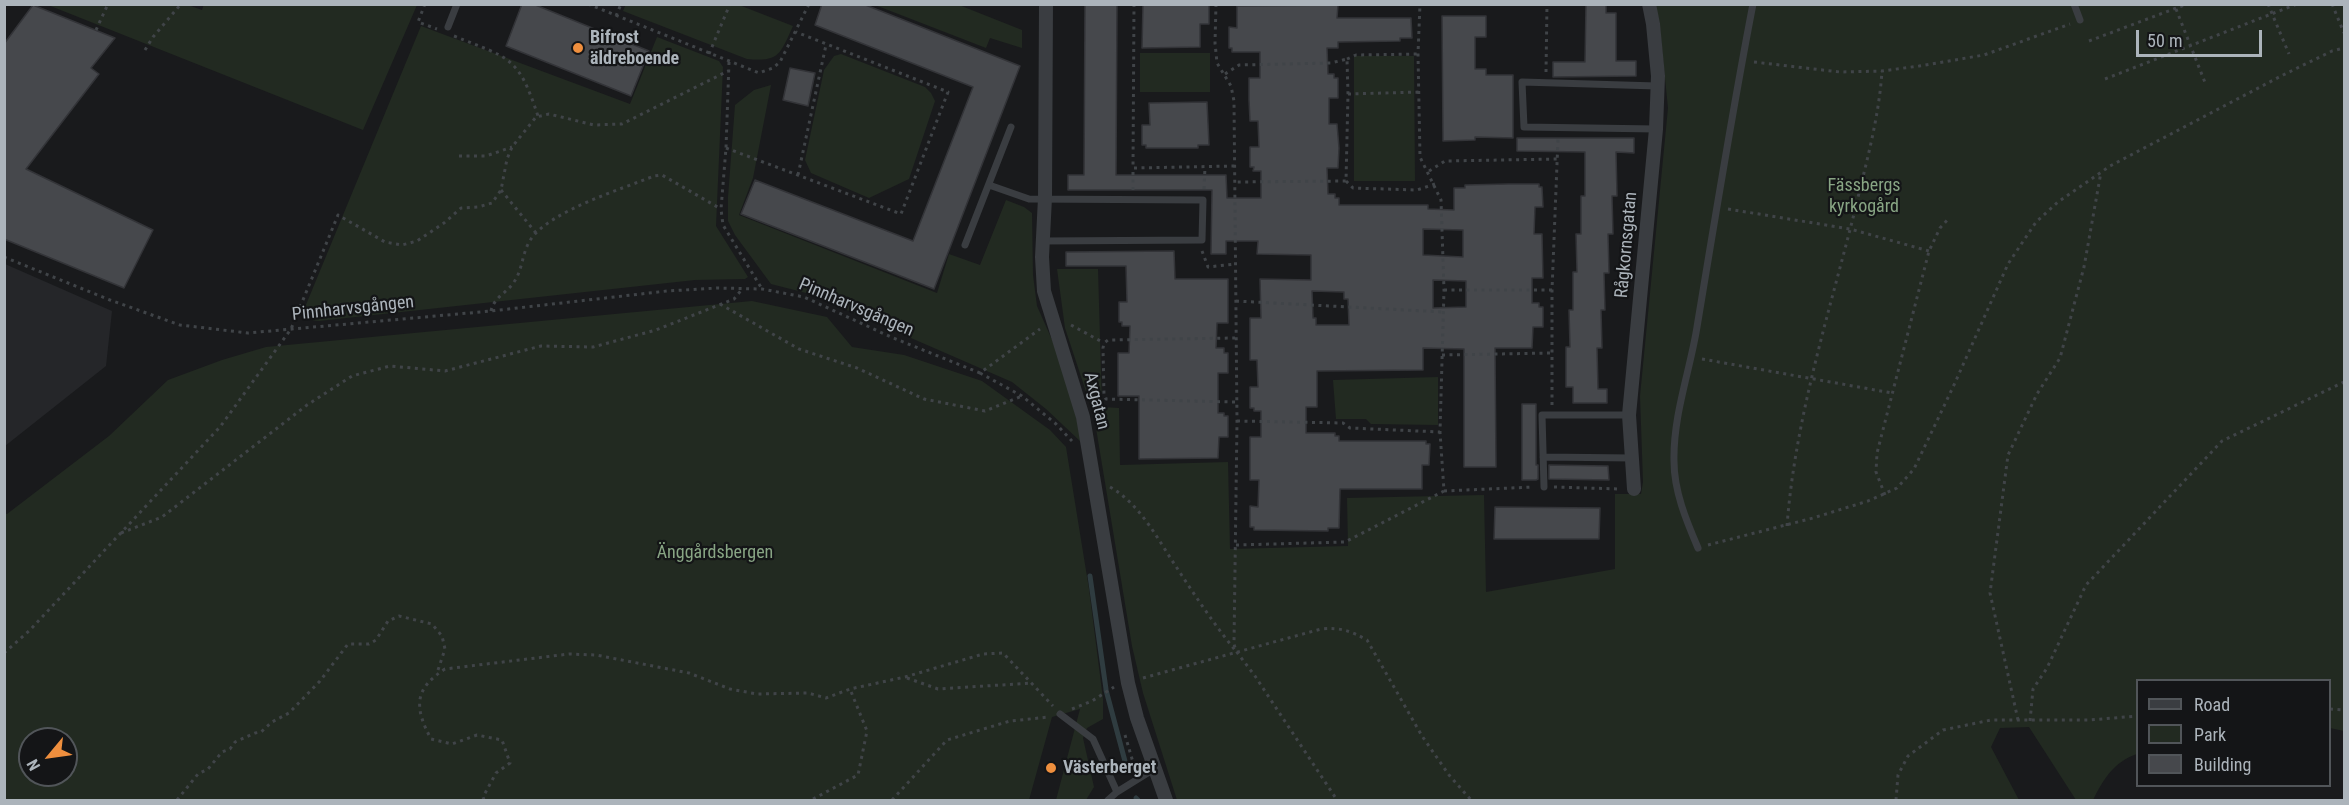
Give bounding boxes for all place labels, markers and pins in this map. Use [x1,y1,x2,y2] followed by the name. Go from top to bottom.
[590,27,679,70] place label: Bifrost äldreboende
[571,41,585,55] marker: Bifrost äldreboende
[1063,757,1156,779] place label: Västerberget
[1044,761,1058,775] marker: Västerberget

